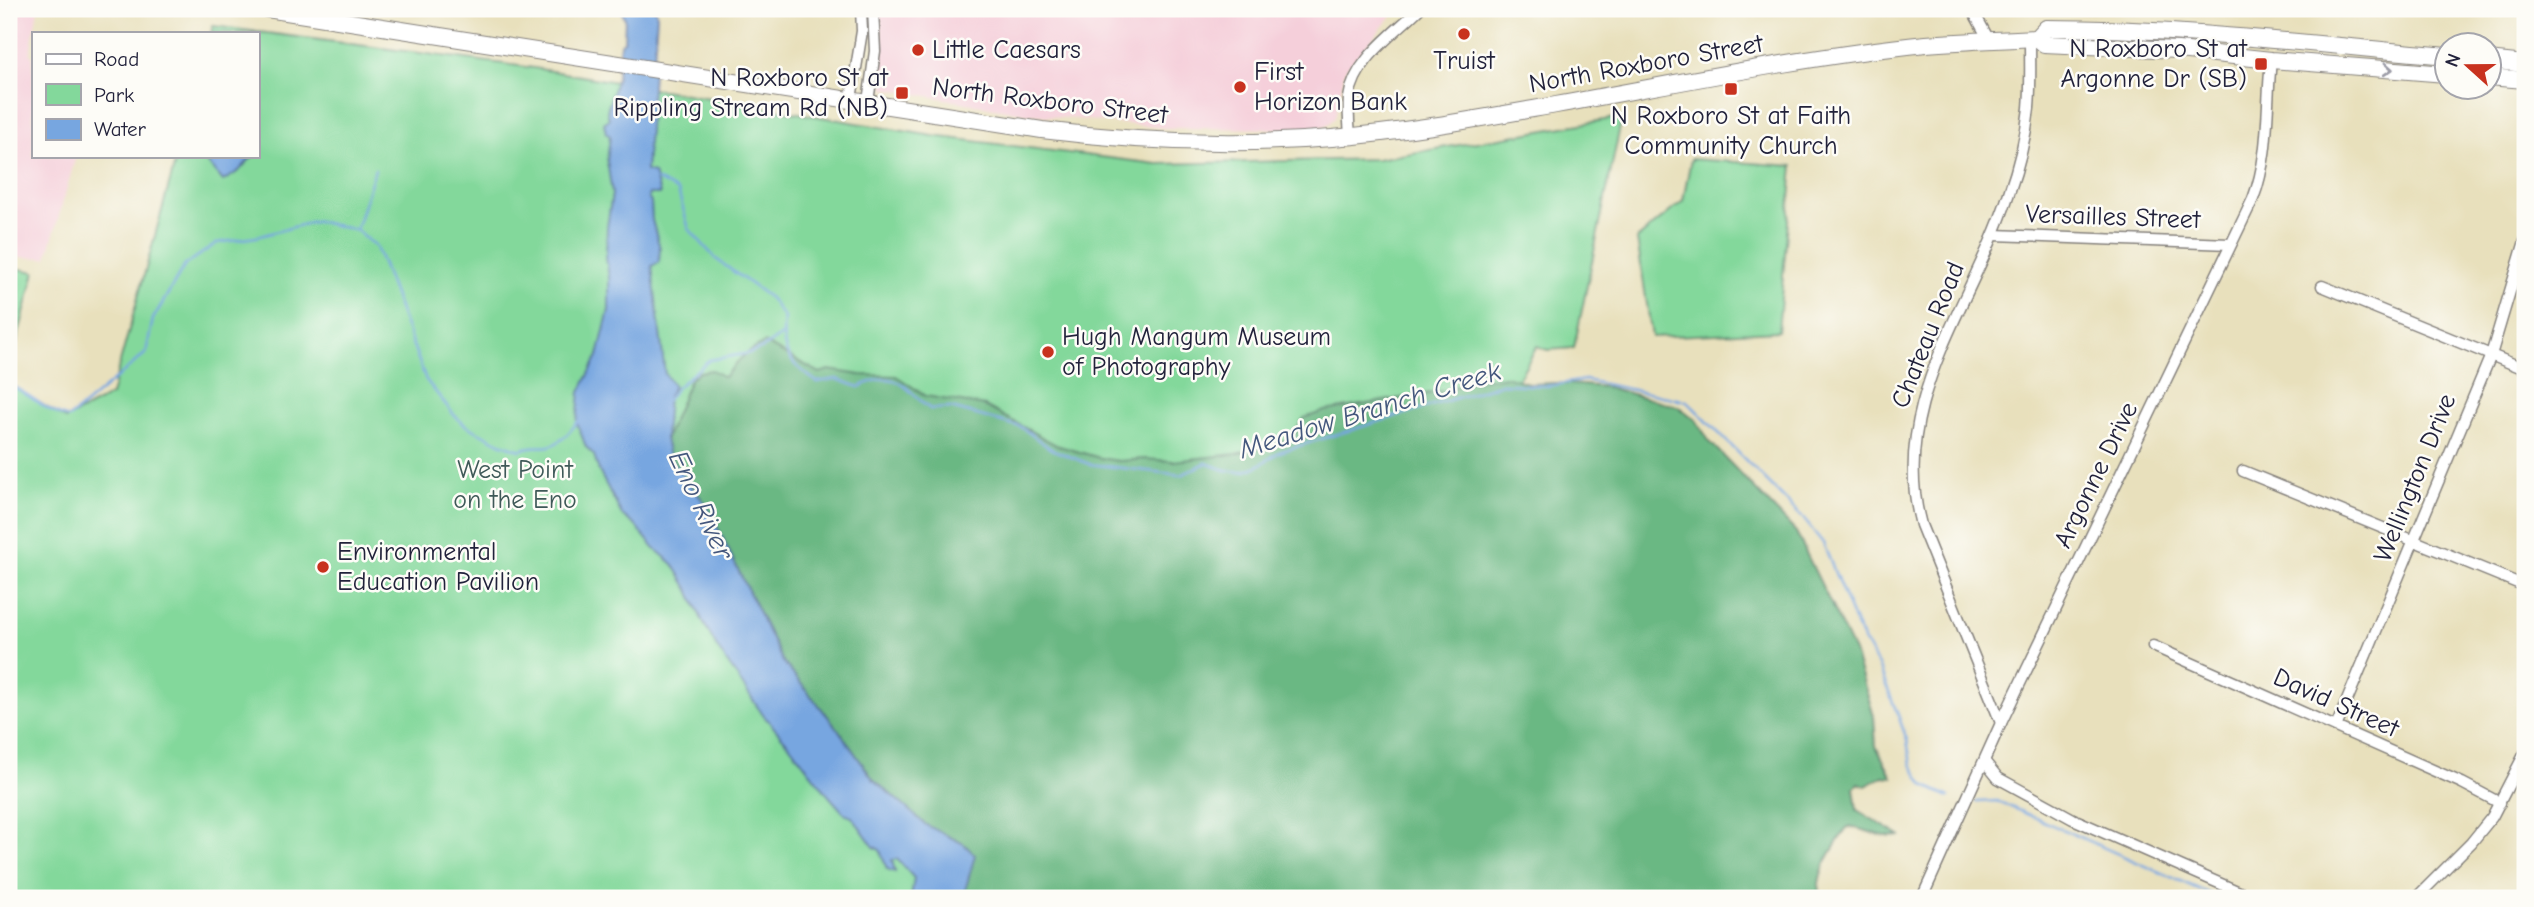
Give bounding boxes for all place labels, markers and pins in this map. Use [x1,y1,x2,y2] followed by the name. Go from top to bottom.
[1456,26,1472,42] marker: Truist
[2061,34,2249,94] place label: N Roxboro St at Argonne Dr (SB)
[932,35,1081,65] place label: Little Caesars
[910,42,926,58] marker: Little Caesars
[1433,46,1496,76] place label: Truist
[2253,56,2269,72] marker: N Roxboro St at Argonne Dr (SB)
[1254,57,1407,117] place label: First Horizon Bank
[613,63,890,123] place label: N Roxboro St at Rippling Stream Rd (NB)
[1232,79,1248,95] marker: First Horizon Bank
[1723,81,1739,97] marker: N Roxboro St at Faith Community Church
[894,85,910,101] marker: N Roxboro St at Rippling Stream Rd (NB)
[1611,101,1851,161] place label: N Roxboro St at Faith Community Church
[1062,322,1331,382] place label: Hugh Mangum Museum of Photography
[1040,344,1056,360] marker: Hugh Mangum Museum of Photography
[337,537,539,597] place label: Environmental Education Pavilion
[315,559,331,575] marker: Environmental Education Pavilion

